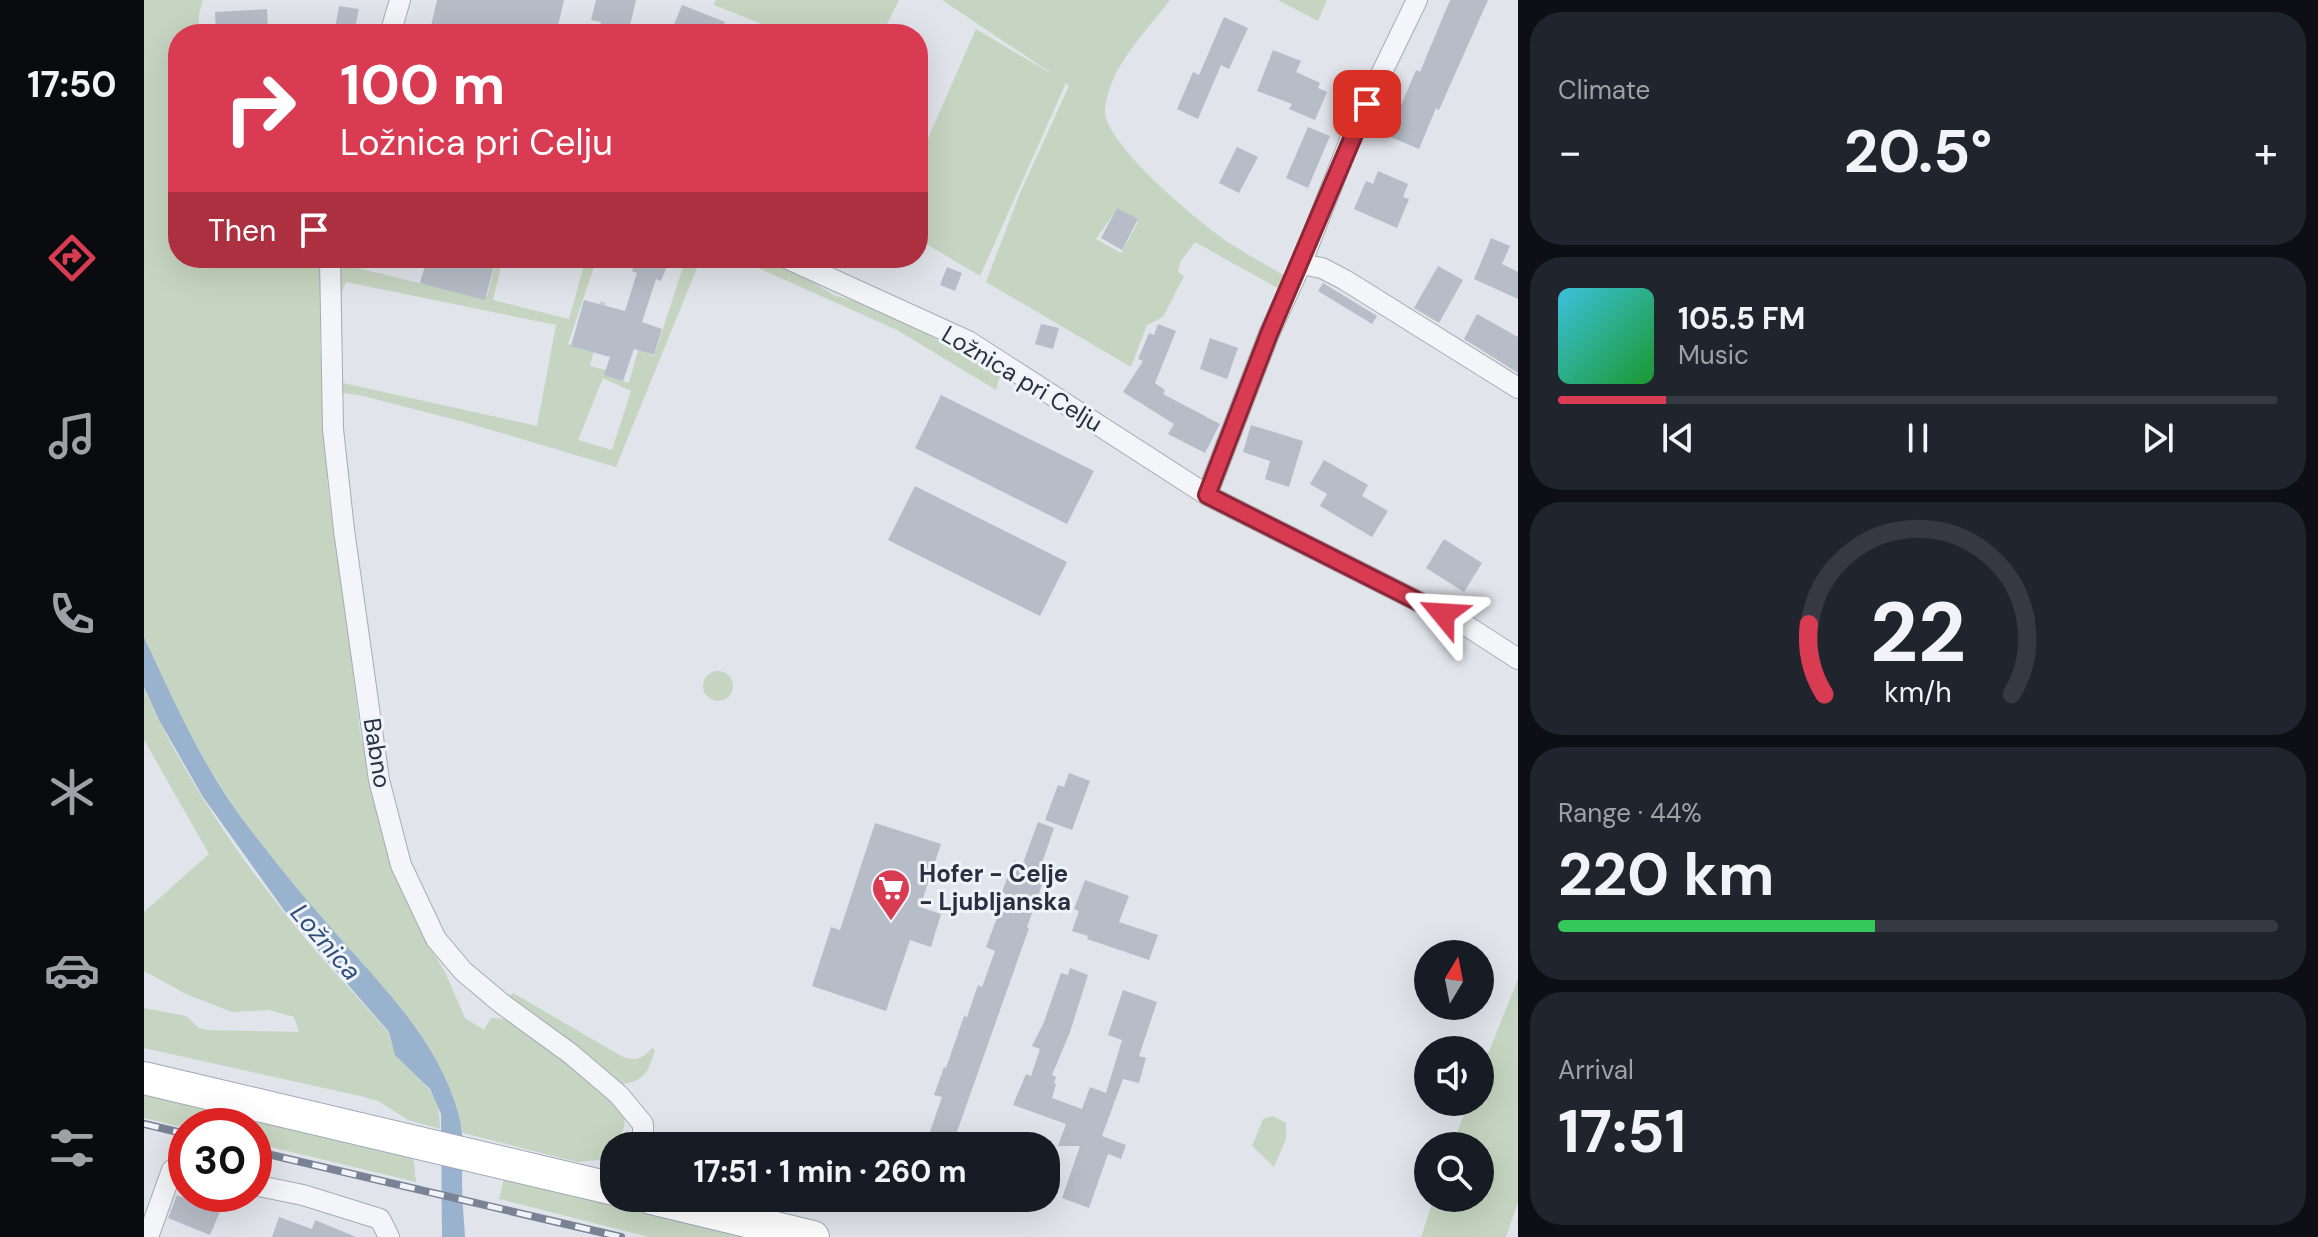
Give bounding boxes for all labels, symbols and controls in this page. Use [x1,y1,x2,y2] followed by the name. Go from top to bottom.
[340,48,505,121] text: 100 m
[208,56,312,160] icon: right
[27,61,117,108] text: 17:50
[1333,70,1401,138] pin
[1558,73,1650,107] text: Climate
[1345,82,1389,126] icon: arrive
[1844,112,1992,191] text: 20.5°
[340,119,613,166] text: Ložnica pri Celju
[1558,123,1582,181] text: −
[2254,123,2278,181] text: +
[292,208,336,252] icon: arrive
[208,211,276,250] text: Then
[44,230,100,286] icon: directions
[1678,299,1805,338] text: 105.5 FM
[936,318,1108,439] street label: Ložnica pri Celju
[1678,338,1749,372] text: Music
[44,408,100,464] icon: music
[1656,416,1700,460] icon: previous
[1896,416,1940,460] icon: pause
[2136,416,2180,460] icon: next
[1401,572,1485,656] position arrow
[1870,577,1966,686] text: 22
[44,586,100,642] icon: phone
[1884,674,1952,711] text: km/h
[357,716,398,790] street label: Babno
[44,764,100,820] icon: climate
[1558,796,1702,830] text: Range · 44%
[1558,835,1774,914] text: 220 km
[919,858,1071,917] place label: Hofer - Celje - Ljubljanska
[870,867,912,922] supermarket icon: Hofer - Celje - Ljubljanska
[283,896,369,988] water label: Ložnica
[1414,940,1494,1020] north arrow
[1414,940,1494,1212] map controls
[44,942,100,998] icon: car
[1414,1036,1494,1116] button: sound
[1558,1053,1634,1087] text: Arrival
[1558,1092,1686,1171] text: 17:51
[168,1108,272,1212] speed limit sign: 30
[44,1120,100,1176] icon: filters
[1414,1132,1494,1212] button: search
[693,1152,967,1191] text: 17:51 · 1 min · 260 m

